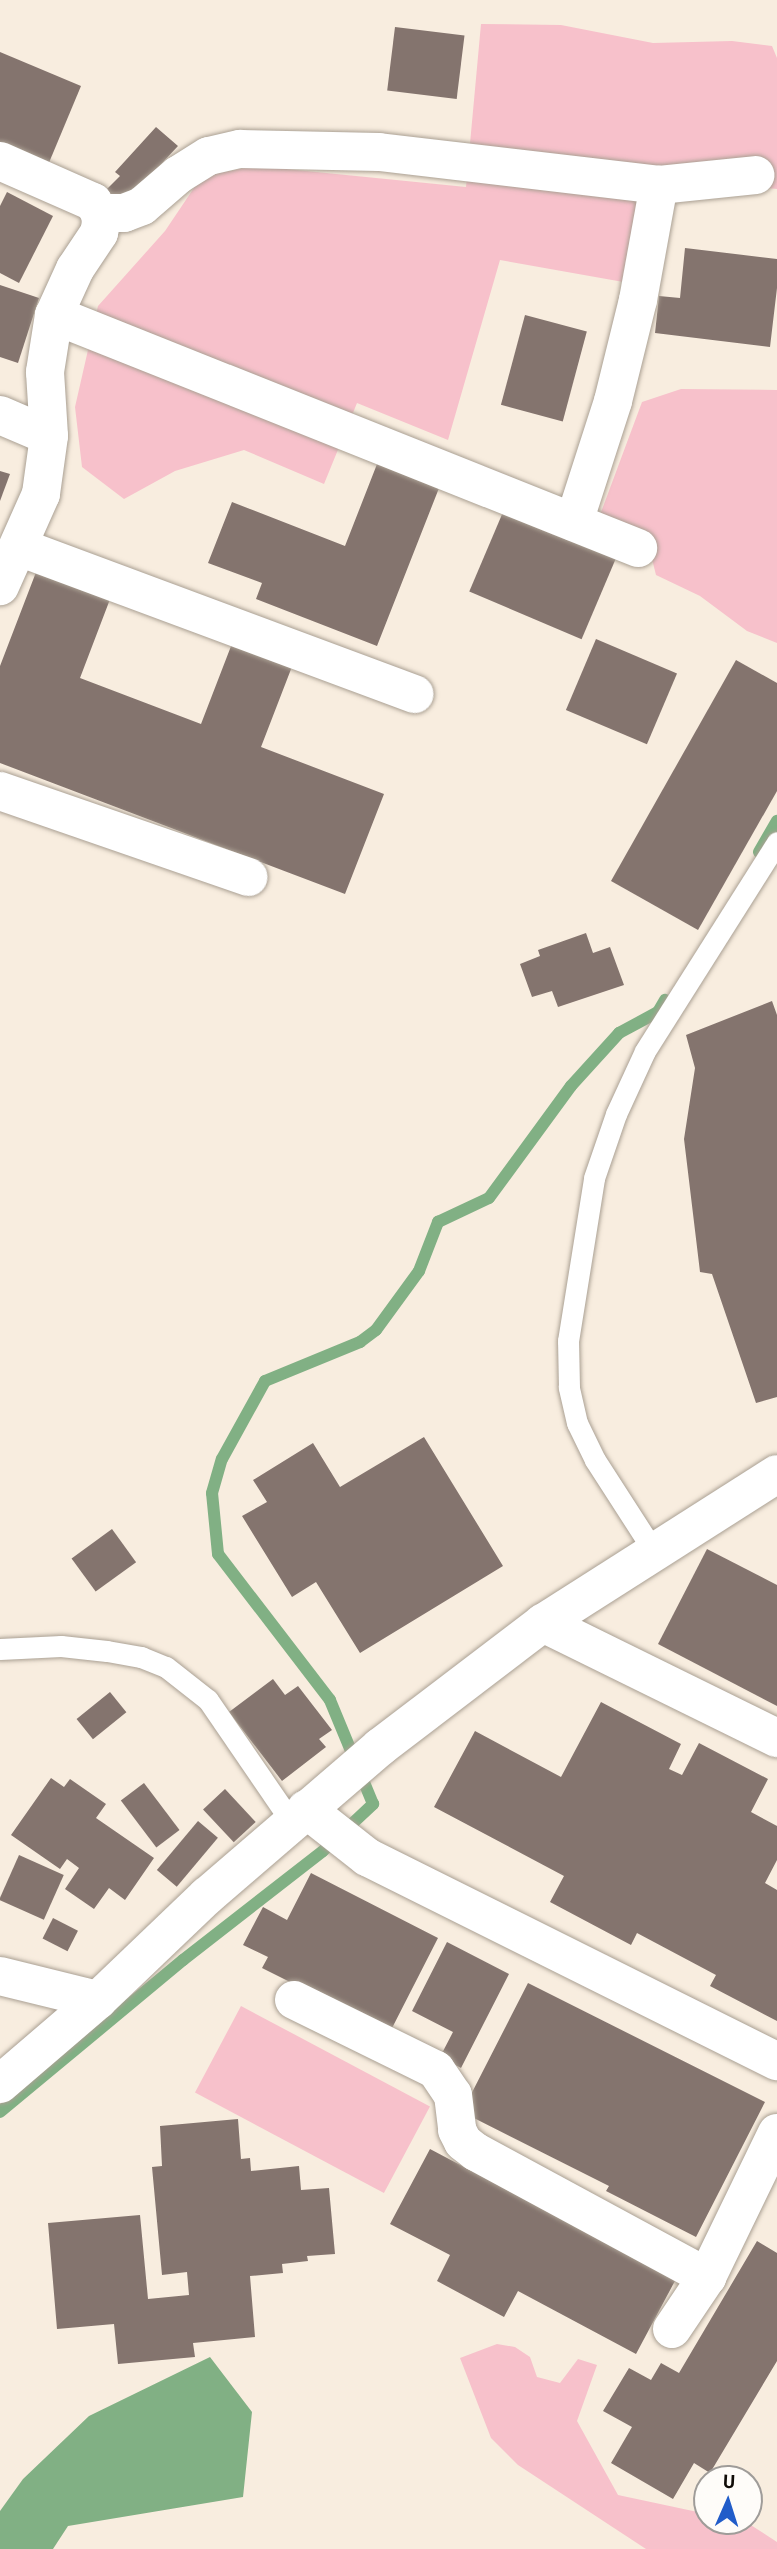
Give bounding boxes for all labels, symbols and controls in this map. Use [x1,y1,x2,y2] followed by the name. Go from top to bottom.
[693,2465,763,2535] north arrow
[722,2469,736,2492] text: U

